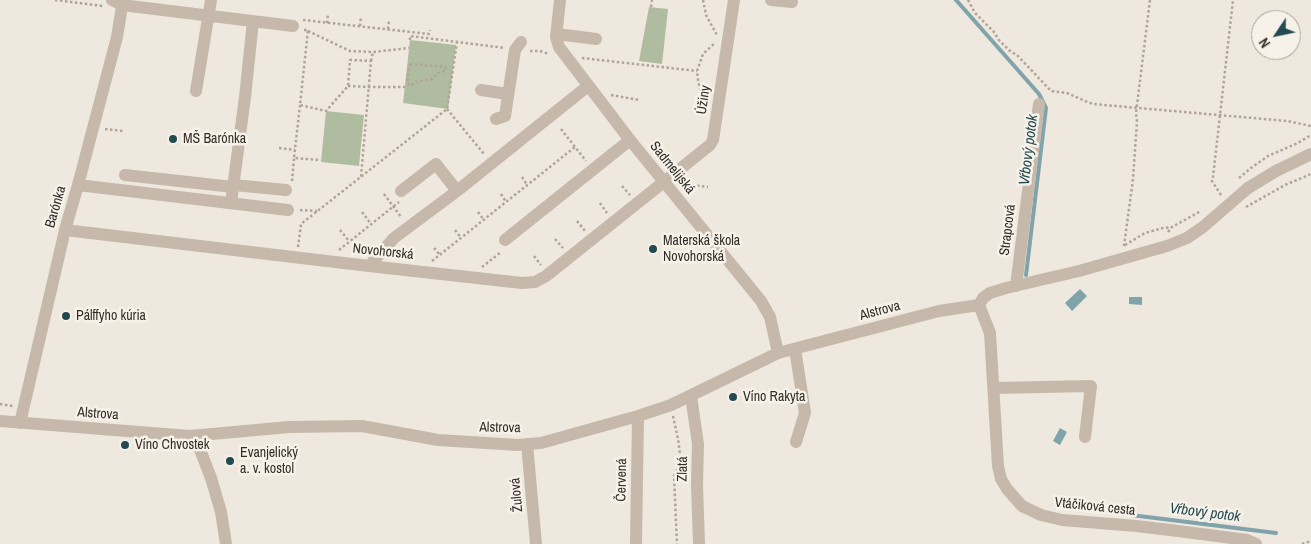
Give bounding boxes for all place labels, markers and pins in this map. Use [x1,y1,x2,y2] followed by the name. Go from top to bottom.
[183,131,246,147] place label: MŠ Barónka
[167,133,179,145] marker: MŠ Barónka
[663,233,740,266] place label: Materská škola Novohorská
[647,243,659,255] marker: Materská škola Novohorská
[76,308,146,324] place label: Pálffyho kúria
[60,310,72,322] marker: Pálffyho kúria
[743,389,805,405] place label: Víno Rakyta
[727,391,739,403] marker: Víno Rakyta
[135,437,209,453] place label: Víno Chvostek
[119,439,131,451] marker: Víno Chvostek
[240,445,298,478] place label: Evanjelický a. v. kostol
[224,455,236,467] marker: Evanjelický a. v. kostol

